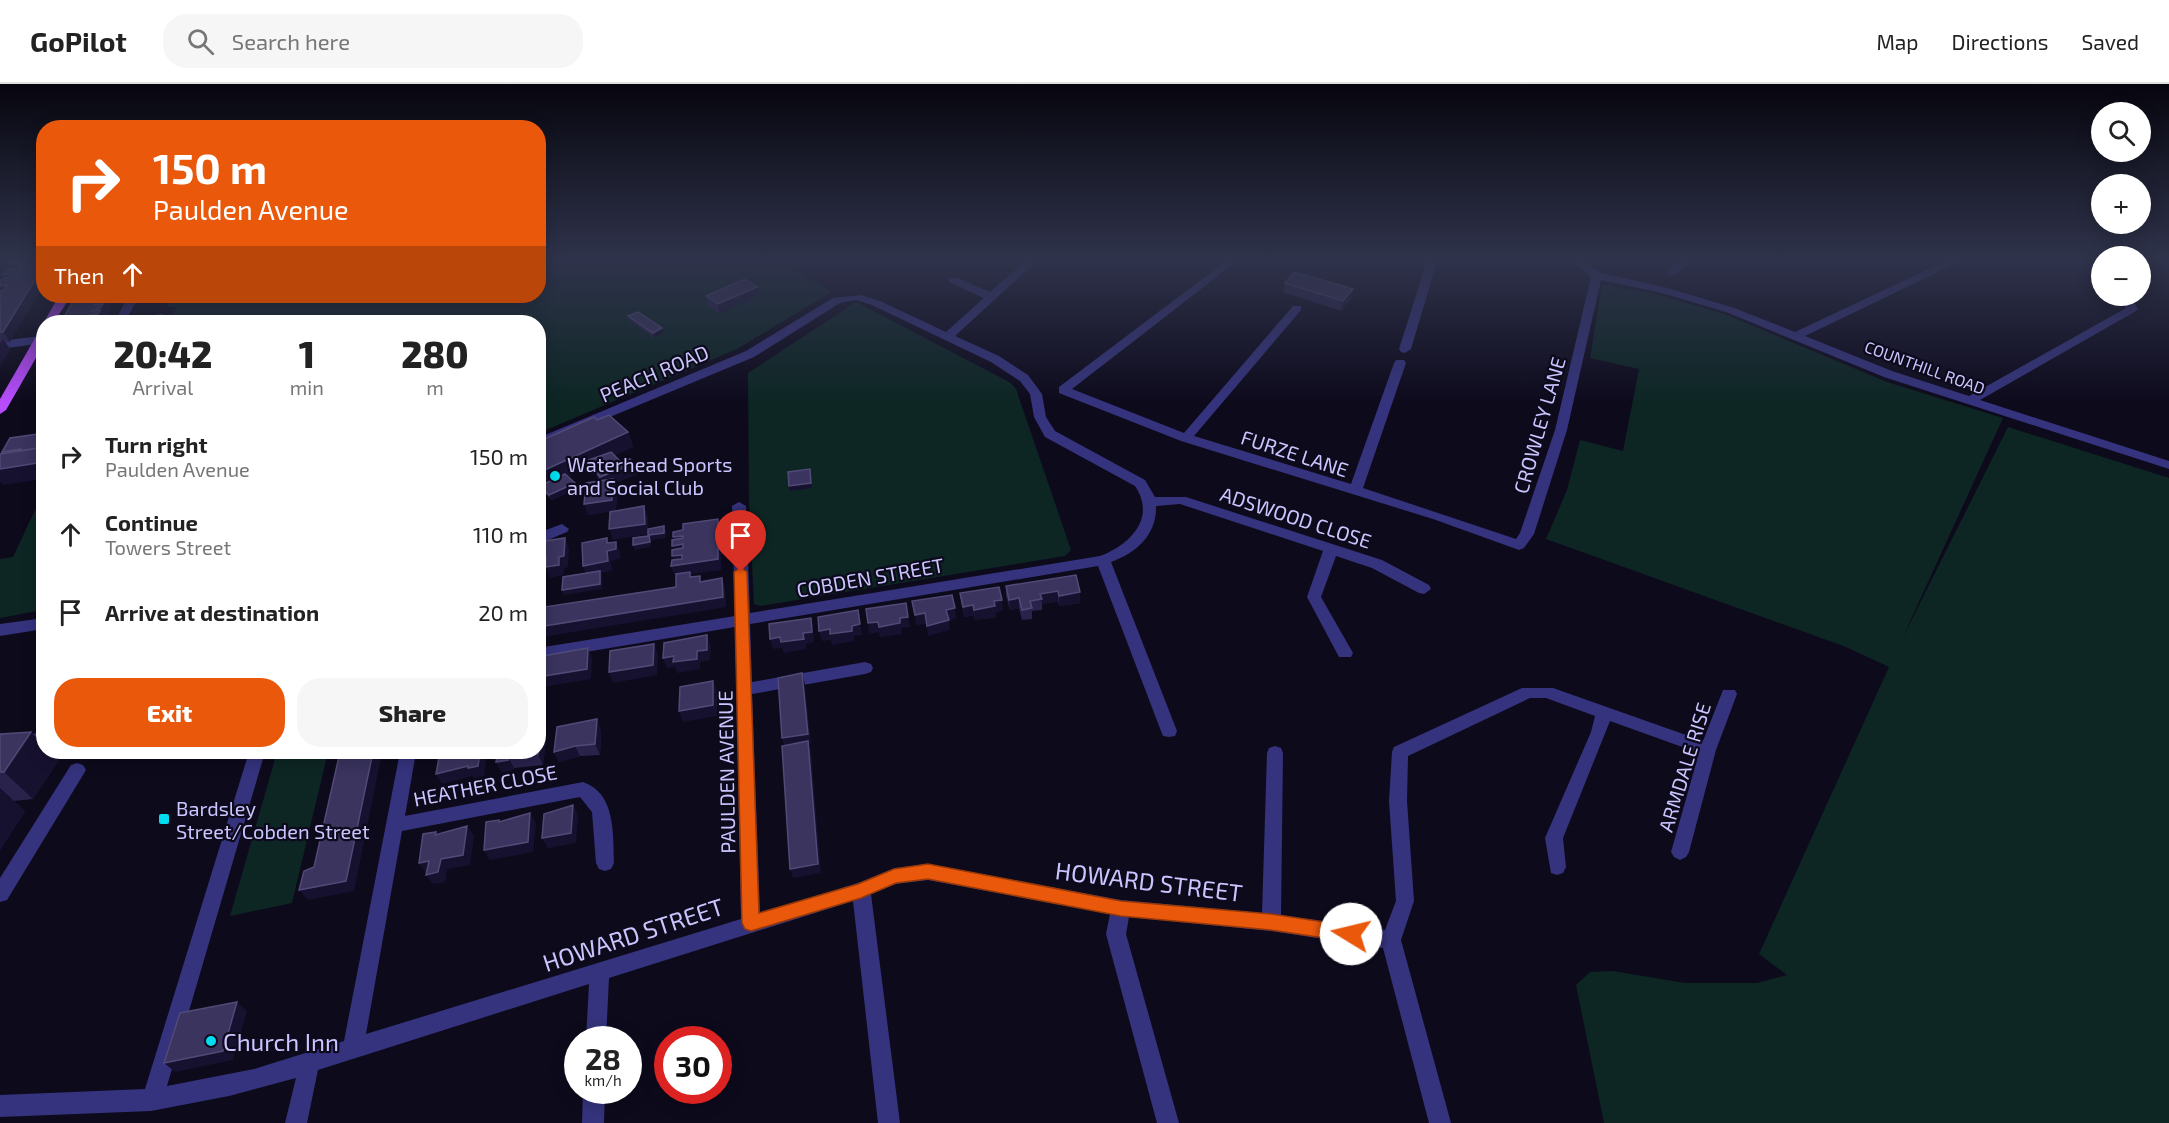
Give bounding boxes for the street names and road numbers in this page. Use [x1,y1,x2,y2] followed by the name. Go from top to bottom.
[1862,336,1988,398] street label: COUNTHILL ROAD
[596,339,712,407] street label: PEACH ROAD
[1508,354,1570,496] street label: CROWLEY LANE
[1238,424,1352,482] street label: FURZE LANE
[1217,481,1375,553] street label: ADSWOOD CLOSE
[794,552,946,602] street label: COBDEN STREET
[713,690,739,854] street label: PAULDEN AVENUE
[1653,699,1715,835] street label: ARMDALE RISE
[411,759,559,811] street label: HEATHER CLOSE
[1054,855,1244,907] street label: HOWARD STREET
[539,891,727,977] street label: HOWARD STREET

